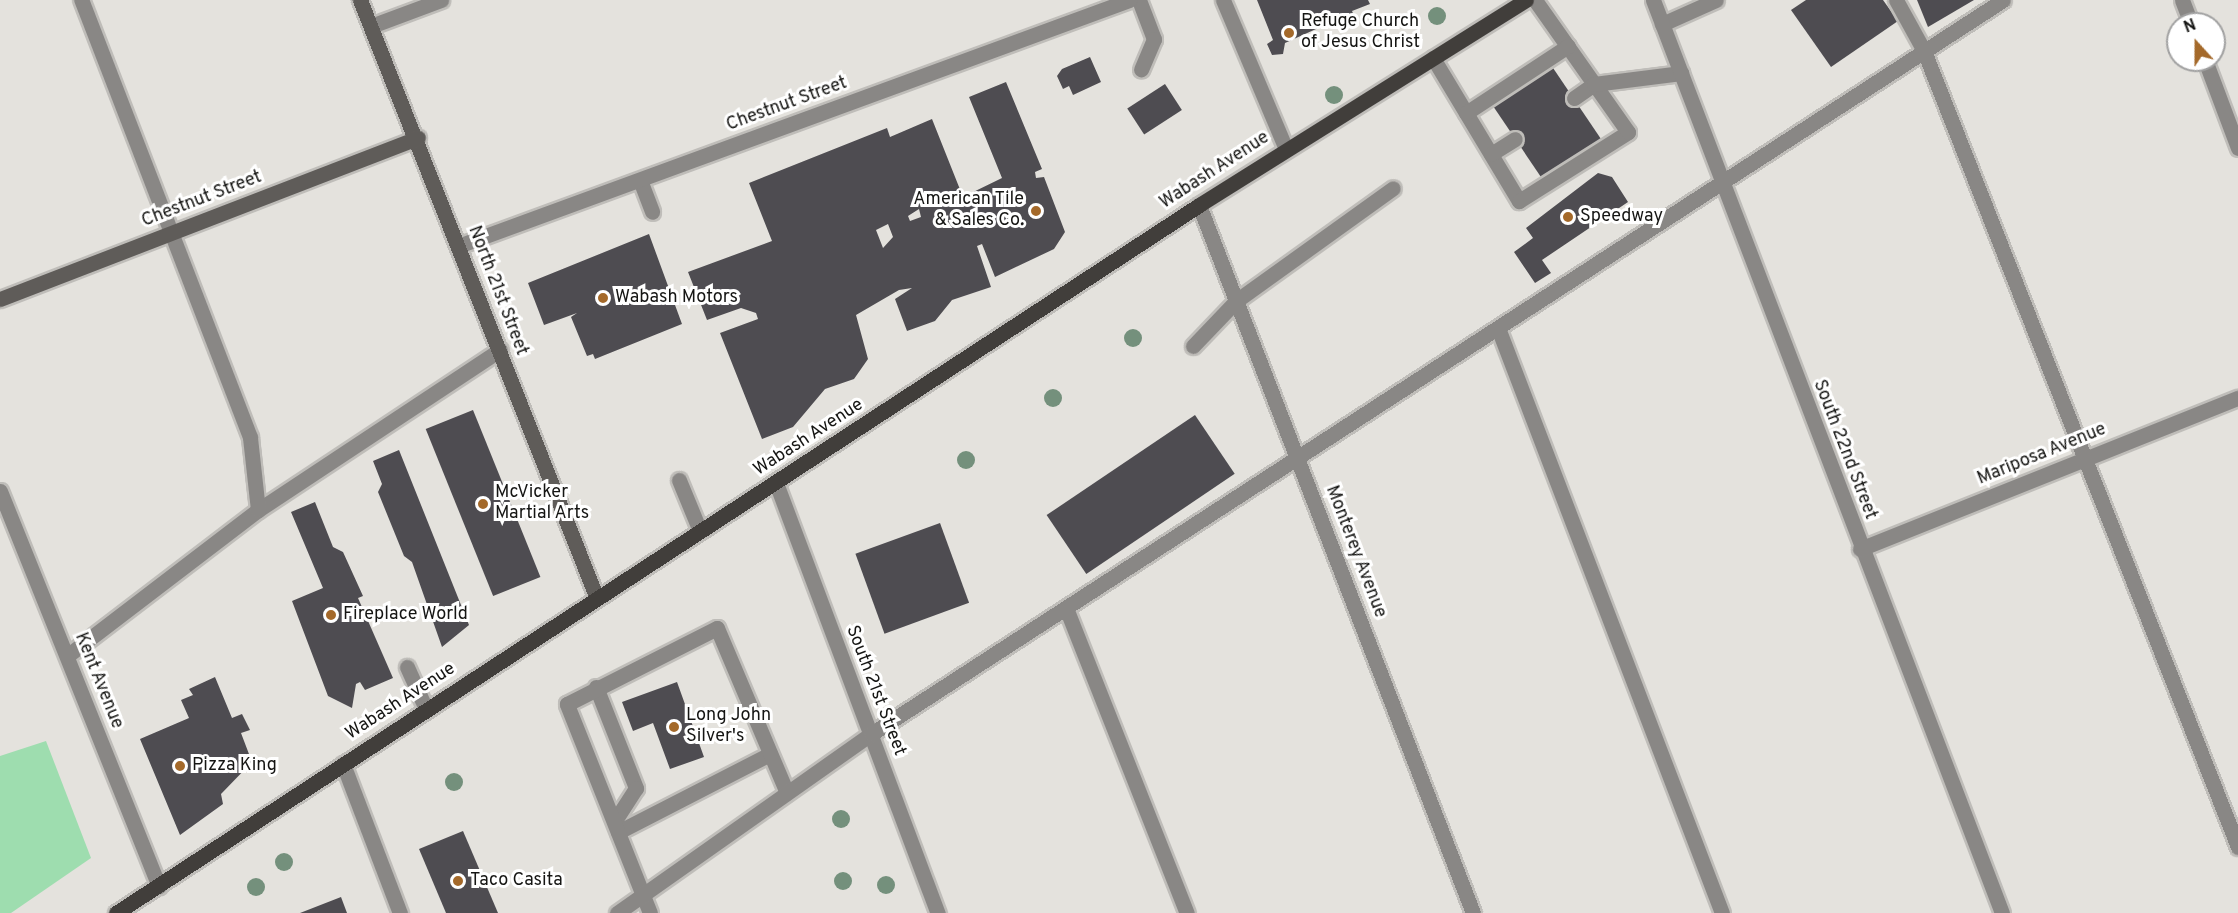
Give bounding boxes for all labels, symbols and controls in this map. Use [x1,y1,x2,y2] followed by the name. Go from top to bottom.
[1301,12,1420,54] place label: Refuge Church of Jesus Christ
[2166,12,2226,72] north arrow
[2181,16,2199,38] text: N
[1282,26,1296,40] marker: Refuge Church of Jesus Christ
[724,73,850,137] street label: Chestnut Street
[1156,127,1274,215] street label: Wabash Avenue
[139,167,265,233] street label: Chestnut Street
[913,190,1024,232] place label: American Tile & Sales Co.
[1029,204,1043,218] marker: American Tile & Sales Co.
[1580,206,1663,228] place label: Speedway
[1561,210,1575,224] marker: Speedway
[462,223,532,359] street label: North 21st Street
[615,287,738,309] place label: Wabash Motors
[596,291,610,305] marker: Wabash Motors
[1807,377,1881,523] street label: South 22nd Street
[750,394,868,482] street label: Wabash Avenue
[1974,419,2110,491] street label: Mariposa Avenue
[1320,482,1390,622] street label: Monterey Avenue
[495,483,590,526] place label: McVicker Martial Arts
[476,497,490,511] marker: McVicker Martial Arts
[343,604,468,626] place label: Fireplace World
[324,608,338,622] marker: Fireplace World
[840,623,910,759] street label: South 21st Street
[69,629,127,733] street label: Kent Avenue
[342,658,460,746] street label: Wabash Avenue
[686,706,771,748] place label: Long John Silver's
[667,720,681,734] marker: Long John Silver's
[192,755,277,777] place label: Pizza King
[173,759,187,773] marker: Pizza King
[470,870,563,892] place label: Taco Casita
[451,874,465,888] marker: Taco Casita

